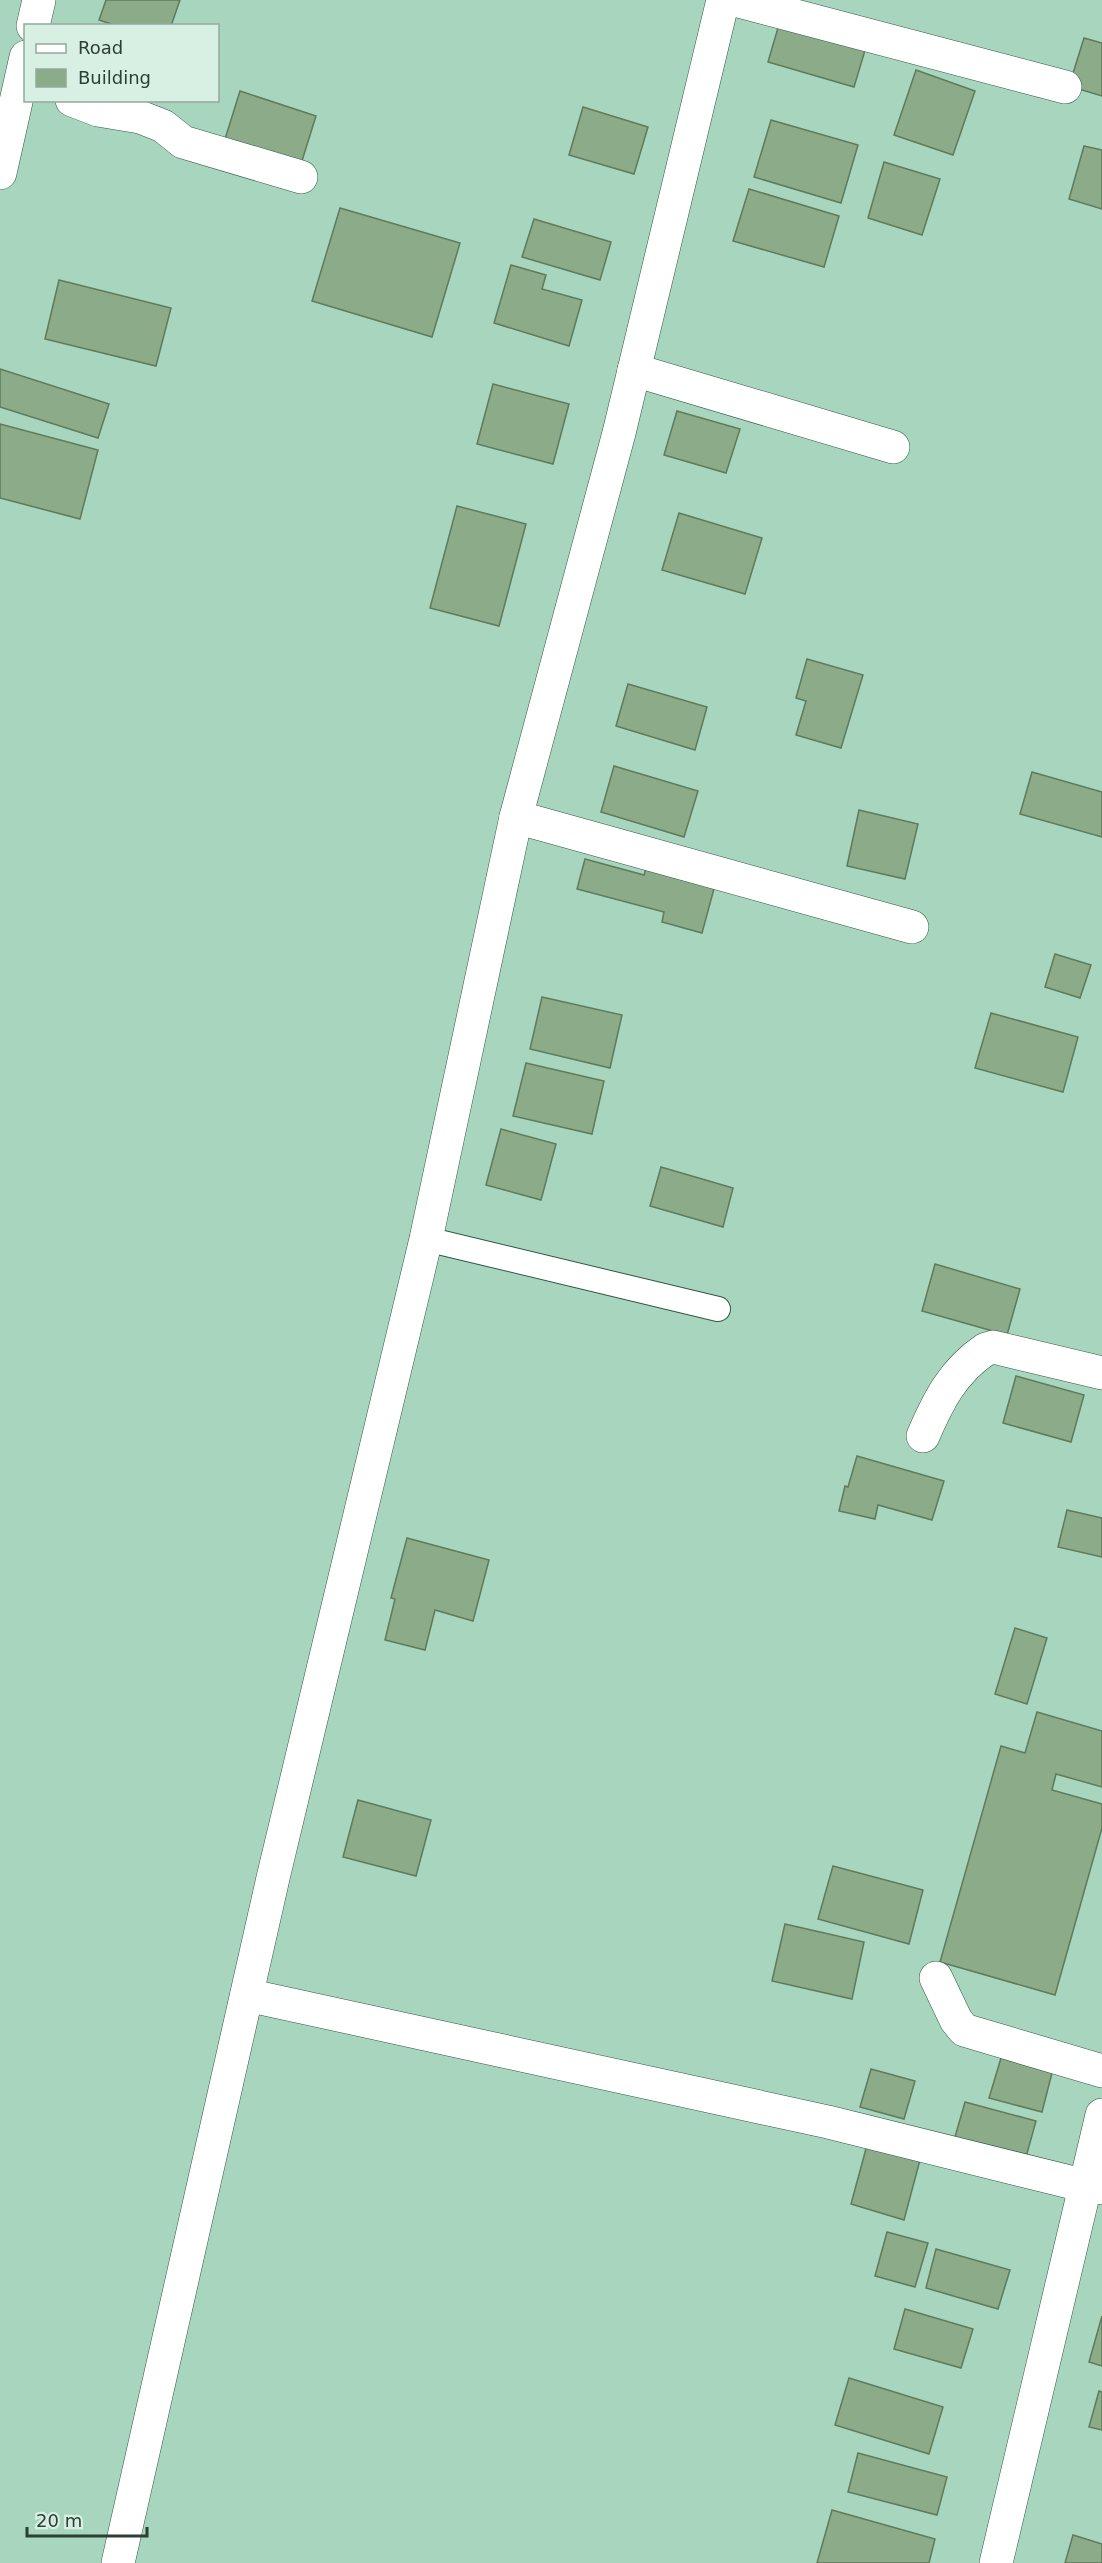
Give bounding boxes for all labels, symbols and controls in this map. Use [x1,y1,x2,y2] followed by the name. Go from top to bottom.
[24,24,219,102] legend
[78,37,123,58] text: Road
[78,67,151,88] text: Building
[27,2500,147,2538] scale bar
[36,2510,82,2531] text: 20 m

